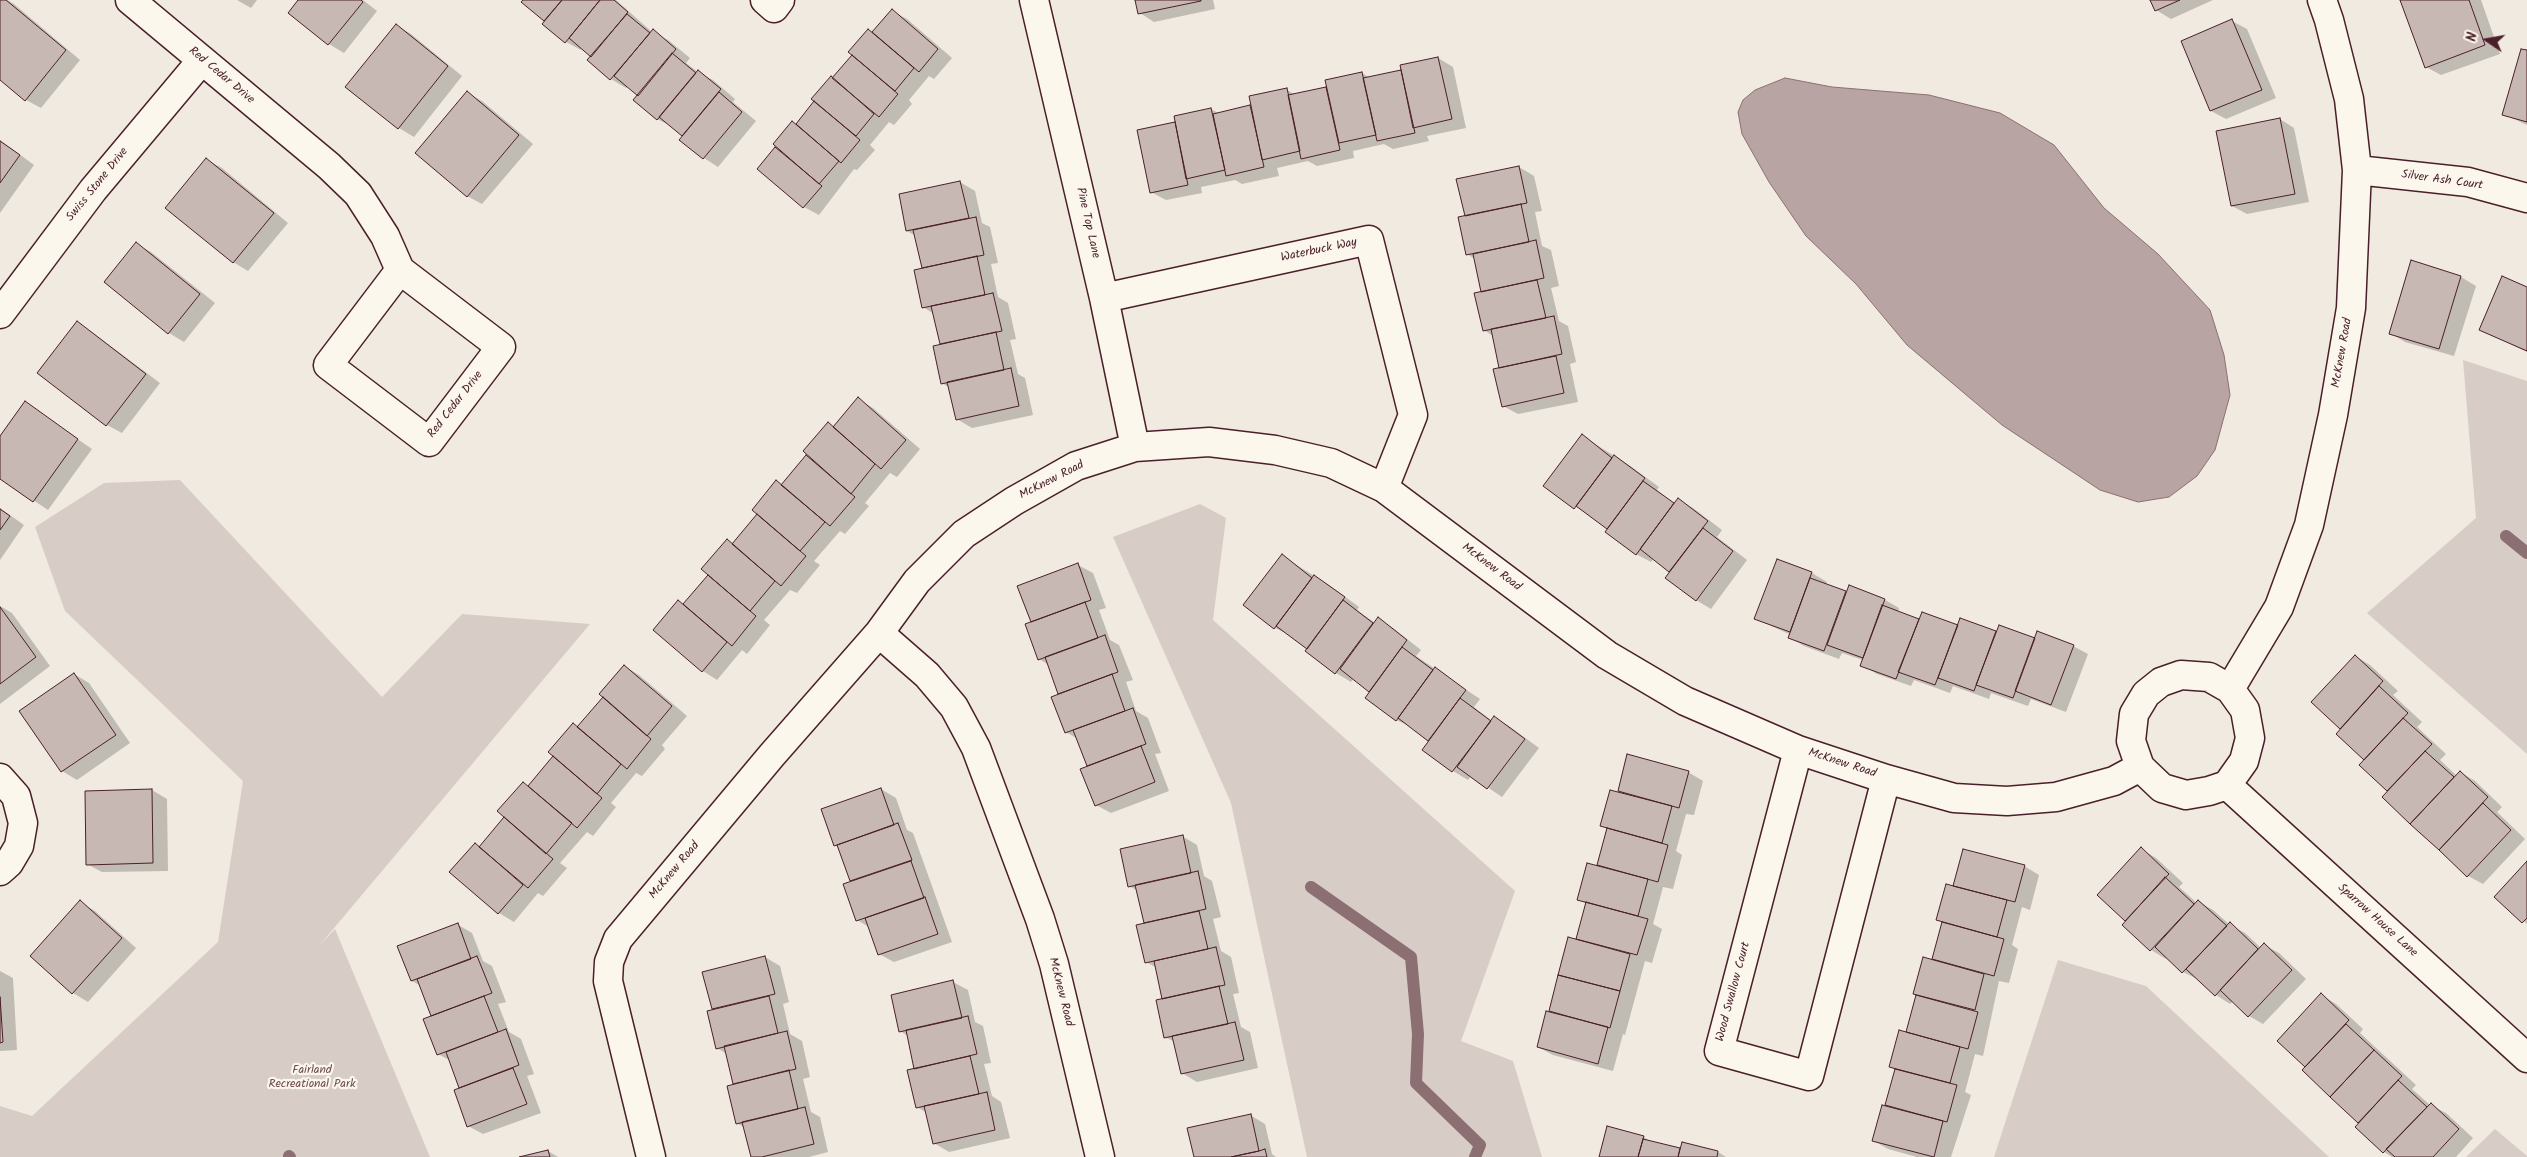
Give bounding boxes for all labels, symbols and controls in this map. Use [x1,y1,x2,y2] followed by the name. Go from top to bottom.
[2462,15,2512,65] north arrow
[2461,30,2484,43] text: N
[185,44,257,108] street label: Red Cedar Drive
[64,145,132,225] street label: Swiss Stone Drive
[2400,168,2484,194] street label: Silver Ash Court
[1072,186,1102,260] street label: Pine Top Lane
[1280,236,1358,266] street label: Waterbuck Way
[2330,317,2356,389] street label: McKnew Road
[425,369,487,441] street label: Red Cedar Drive
[1017,459,1087,503] street label: McKnew Road
[1458,541,1524,595] street label: McKnew Road
[1806,746,1878,782] street label: McKnew Road
[647,839,703,903] street label: McKnew Road
[2334,881,2420,961] street label: Sparrow House Lane
[1714,941,1754,1043] street label: Wood Swallow Court
[1044,956,1076,1028] street label: McKnew Road
[268,1064,356,1092] park label: Fairland Recreational Park

